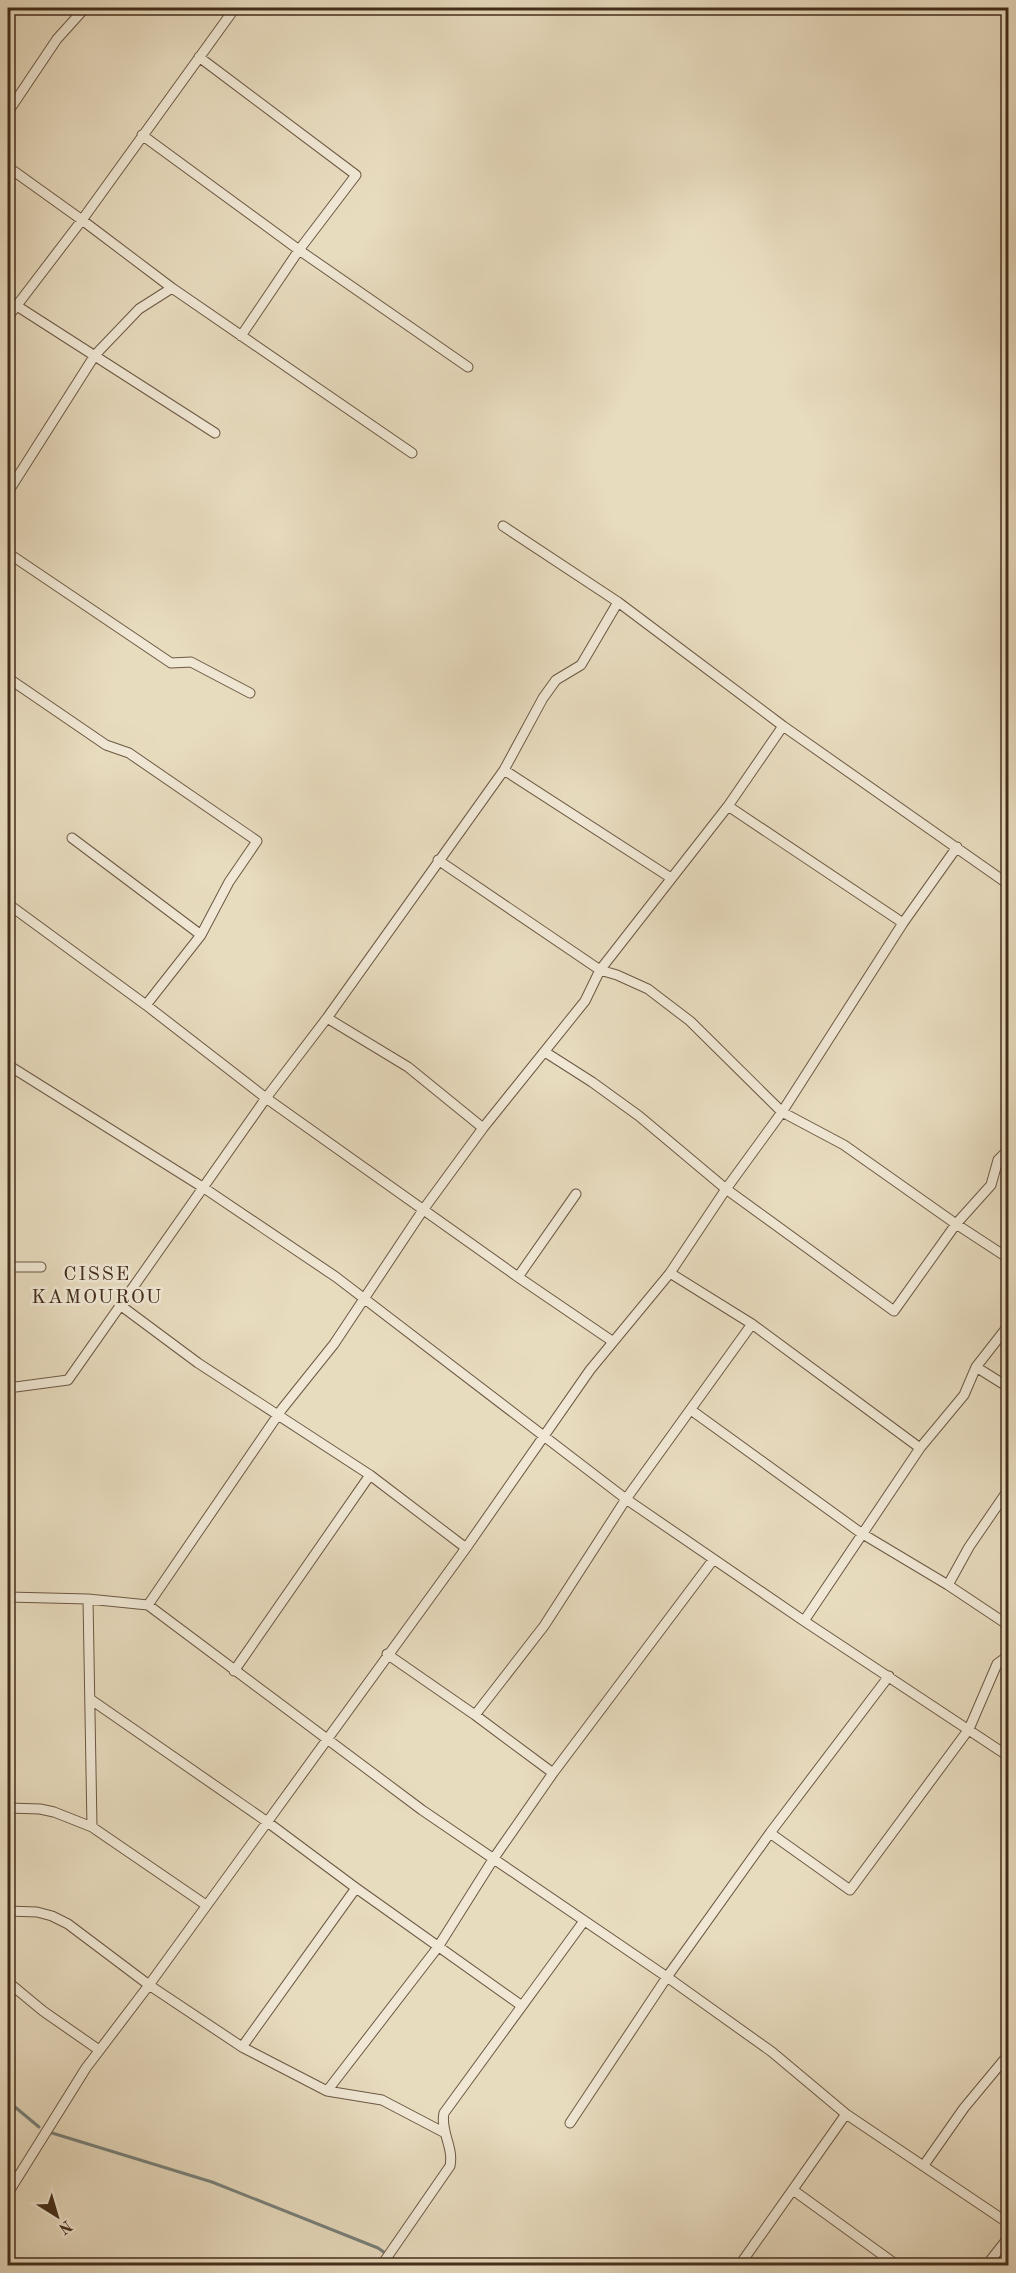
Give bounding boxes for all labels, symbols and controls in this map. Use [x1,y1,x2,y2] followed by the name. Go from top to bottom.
[31,1265,163,1308] district label: CISSE KAMOUROU
[27,2186,87,2246] north arrow
[55,2216,75,2237] text: N

